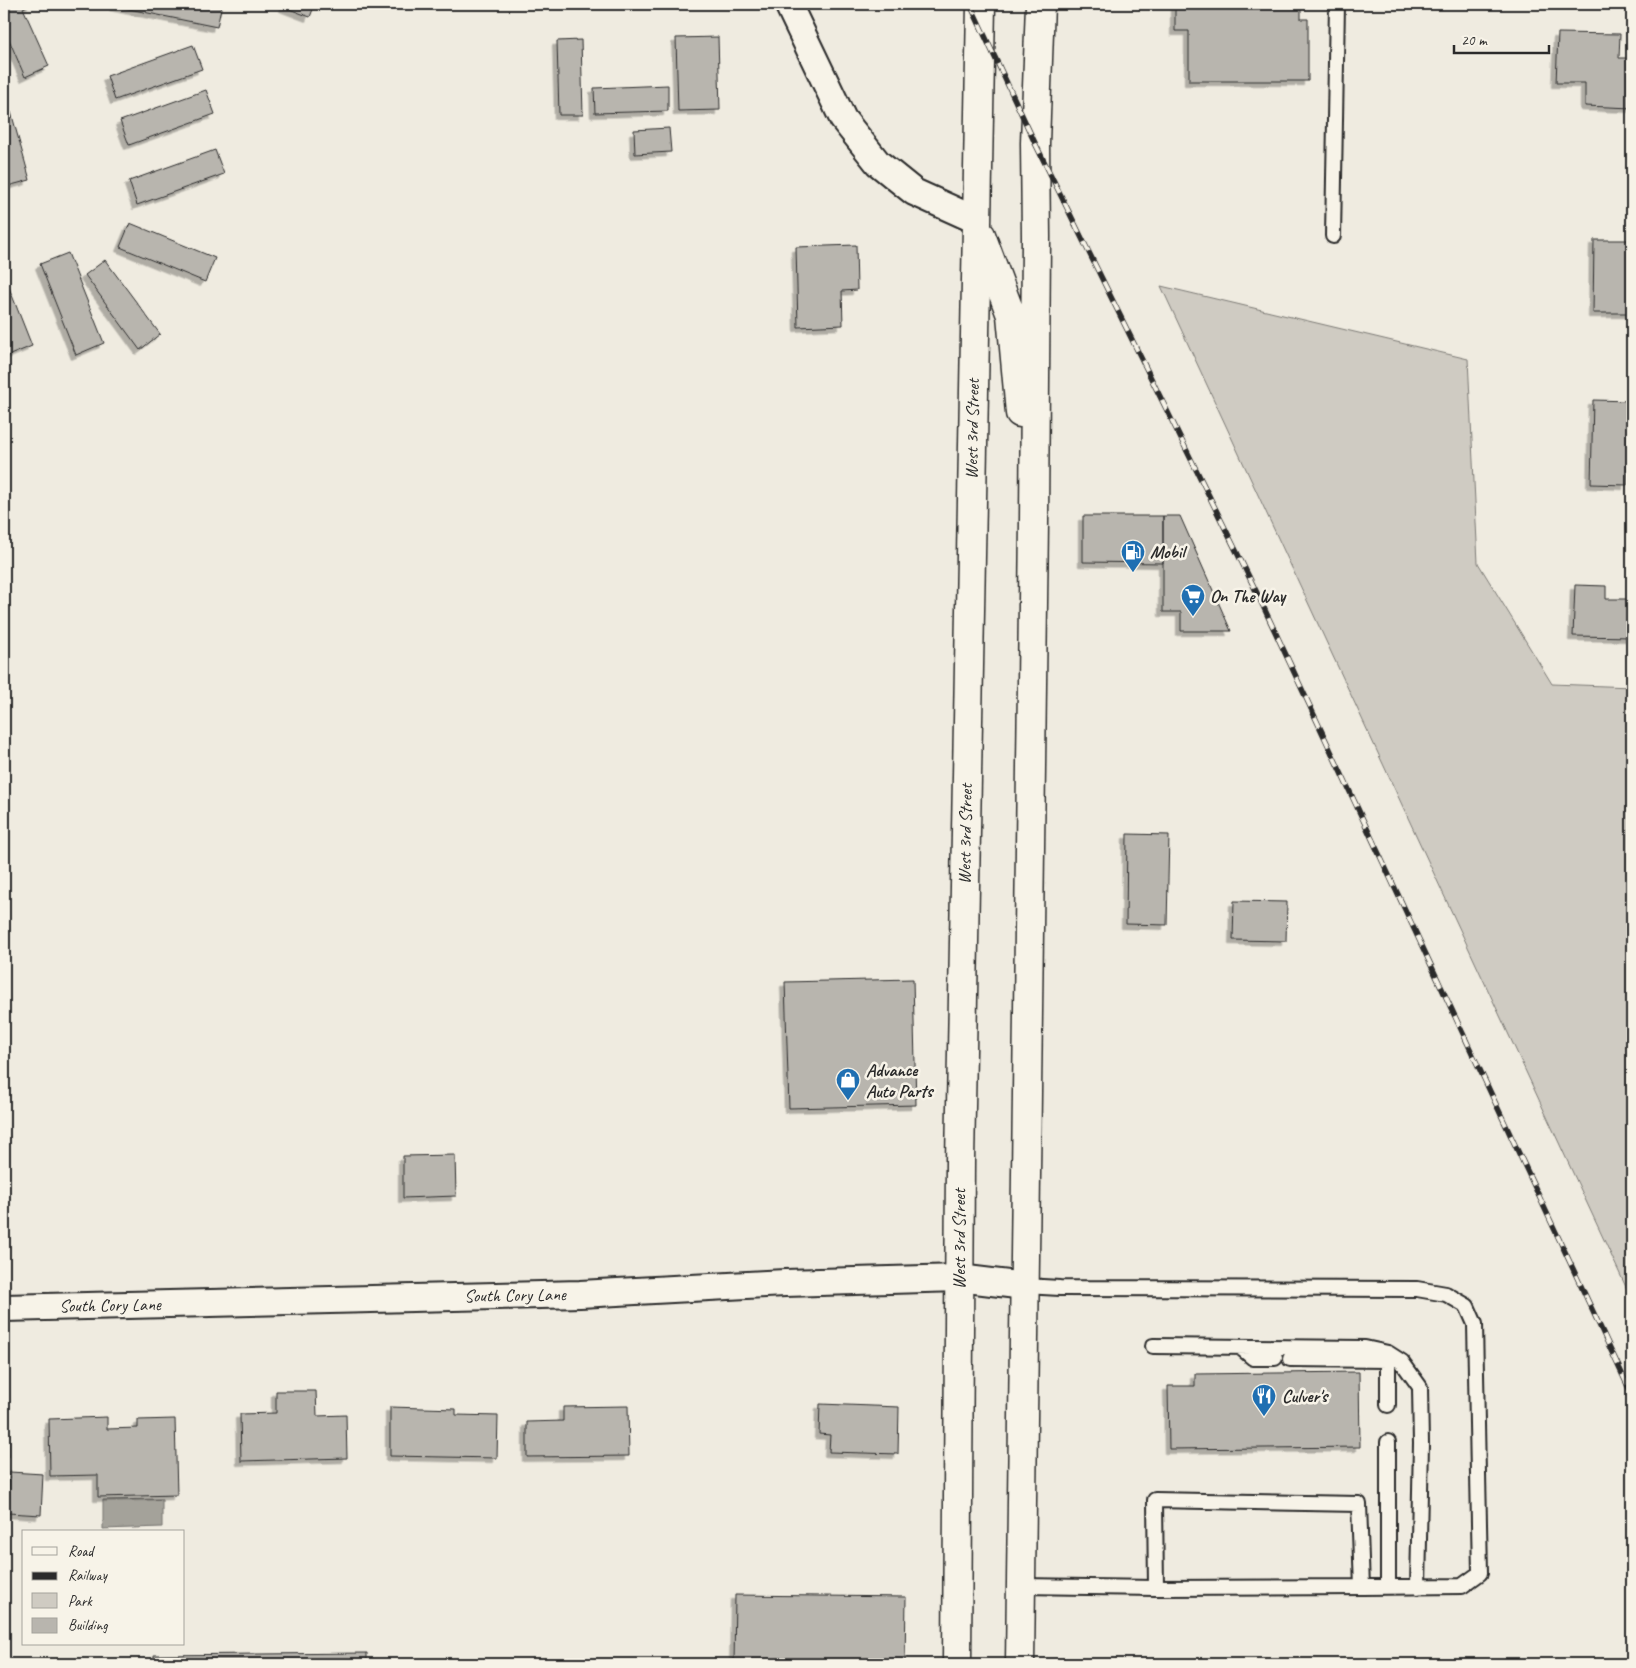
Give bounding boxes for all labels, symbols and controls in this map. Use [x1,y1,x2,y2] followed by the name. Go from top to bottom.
[1454,22,1548,54] scale bar
[1461,31,1488,50] text: 20 m
[960,377,984,479] street label: West 3rd Street
[1120,539,1146,573] fuel station icon: Mobil
[1150,541,1188,563] place label: Mobil
[1180,583,1206,617] supermarket icon: On The Way
[1210,585,1287,607] place label: On The Way
[953,782,977,884] street label: West 3rd Street
[866,1059,934,1102] place label: Advance Auto Parts
[835,1067,861,1101] shop icon: Advance Auto Parts
[948,1187,970,1289] street label: West 3rd Street
[464,1283,567,1307] street label: South Cory Lane
[59,1293,162,1317] street label: South Cory Lane
[1251,1383,1277,1417] restaurant icon: Culver's
[1282,1385,1329,1407] place label: Culver's
[22,1530,185,1646] legend
[68,1542,95,1561] text: Road
[68,1566,109,1585] text: Railway
[68,1592,93,1611] text: Park
[68,1616,108,1635] text: Building

